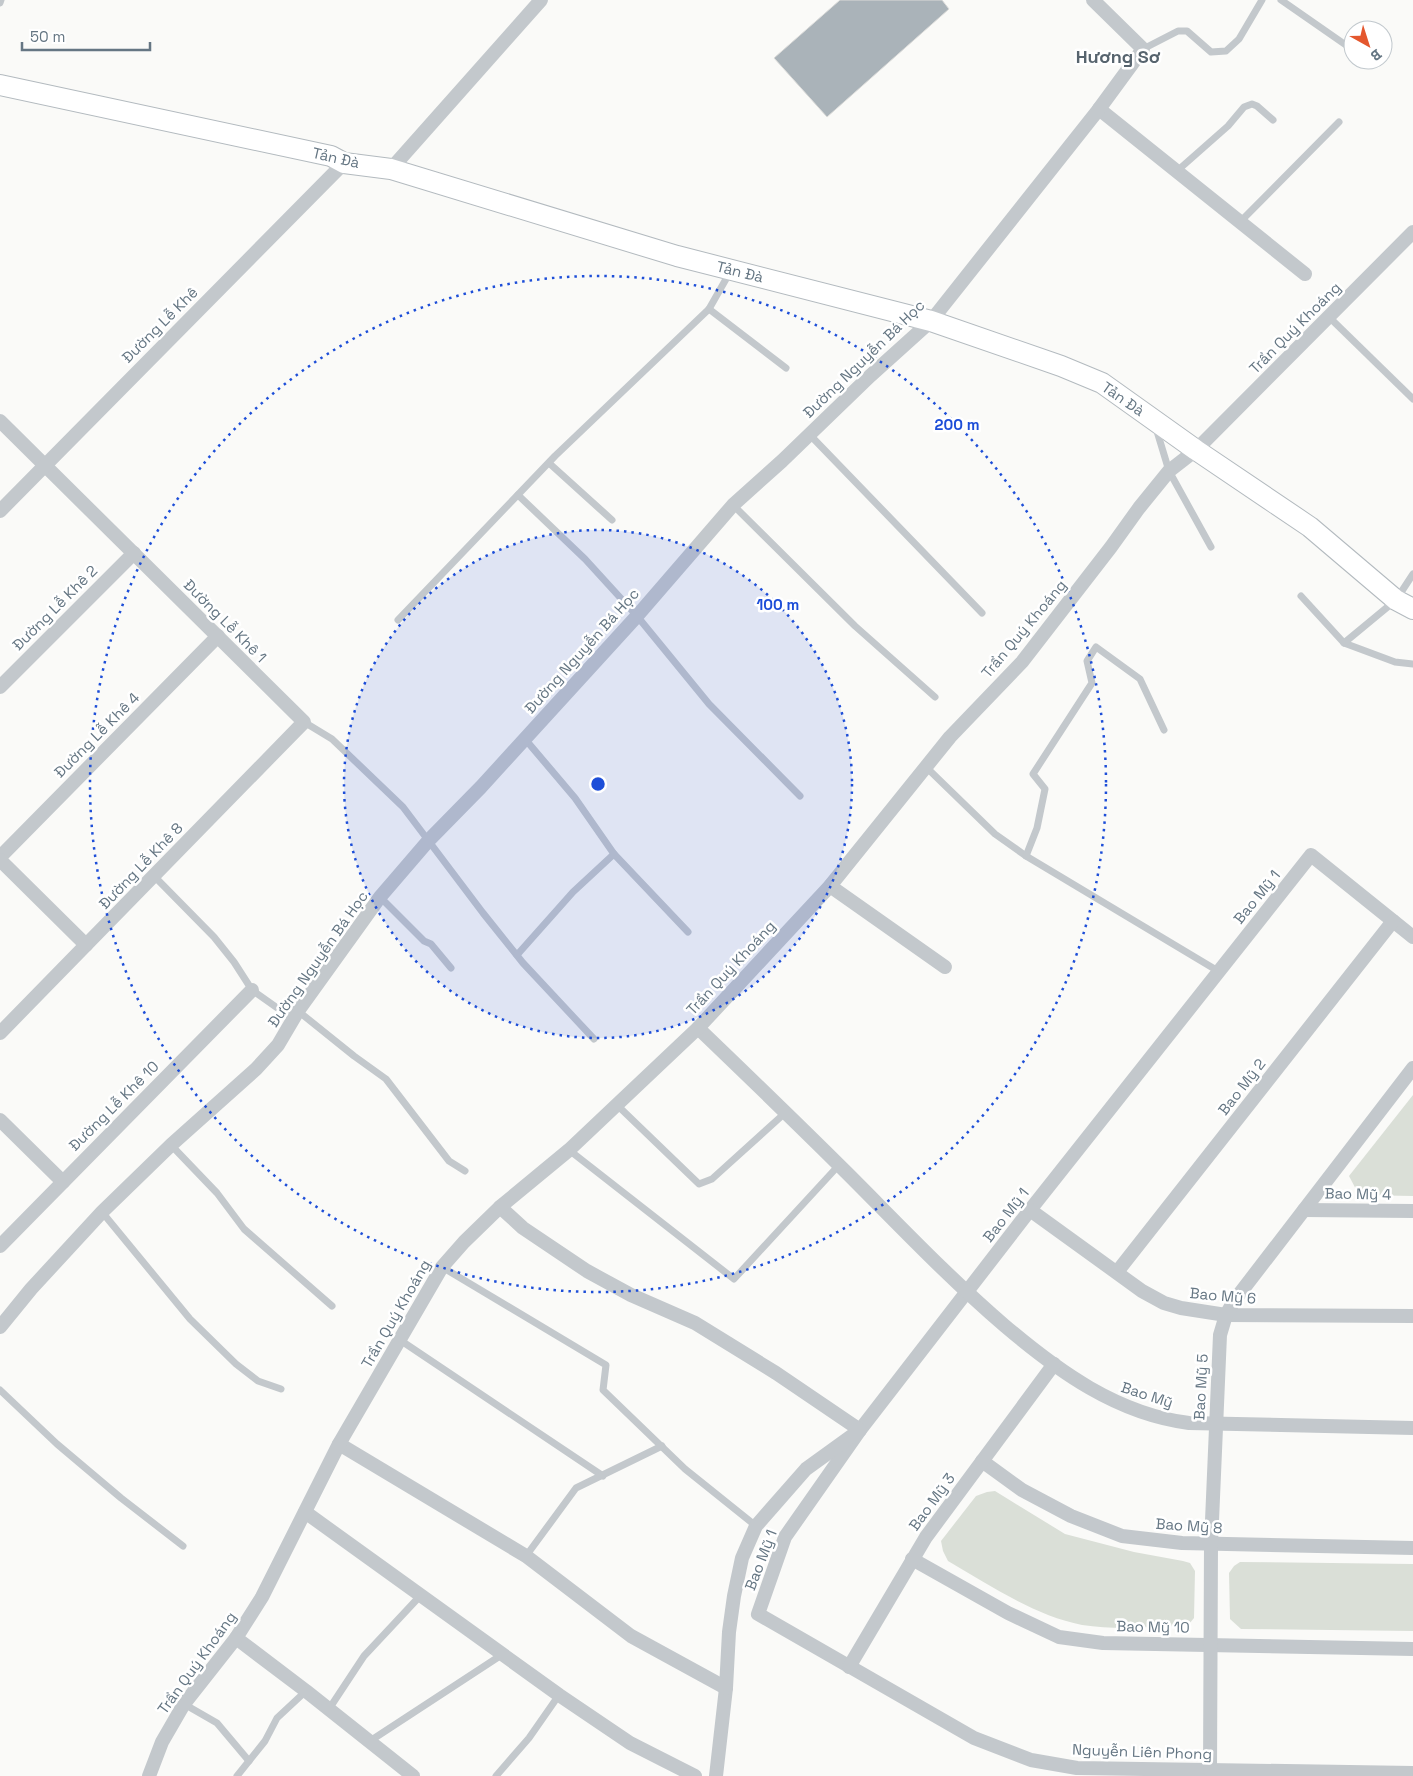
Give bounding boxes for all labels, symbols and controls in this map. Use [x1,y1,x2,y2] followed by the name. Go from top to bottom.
[22,20,150,52] scale bar
[1343,20,1393,70] north arrow
[30,27,65,46] text: 50 m
[1076,45,1161,68] district label: Hương Sơ
[1367,45,1385,65] text: B
[311,143,362,172] street label: Tản Đà
[715,257,766,287] street label: Tản Đà
[1245,278,1345,378] street label: Trần Quý Khoáng
[118,283,202,367] street label: Đường Lễ Khê
[799,296,929,422] street label: Đường Nguyễn Bá Học
[1098,377,1149,420] street label: Tản Đà
[935,415,979,434] text: 200 m
[8,561,101,654] street label: Đường Lễ Khê 2
[180,575,271,666] street label: Đường Lễ Khê 1
[977,576,1070,682] street label: Trần Quý Khoáng
[520,584,643,717] street label: Đường Nguyễn Bá Học
[757,595,799,614] text: 100 m
[50,688,143,781] street label: Đường Lễ Khê 4
[589,775,607,793] centre of rings
[95,818,187,913] street label: Đường Lễ Khê 8
[1229,866,1284,927] street label: Bao Mỹ 1
[263,887,372,1031] street label: Đường Nguyễn Bá Học
[682,917,779,1019] street label: Trần Quý Khoáng
[1214,1055,1270,1119] street label: Bao Mỹ 2
[65,1057,163,1155] street label: Đường Lễ Khê 10
[1324,1183,1392,1204] street label: Bao Mỹ 4
[978,1184,1033,1246] street label: Bao Mỹ 1
[357,1256,434,1371] street label: Trần Quý Khoáng
[1189,1283,1257,1308] street label: Bao Mỹ 6
[1189,1353,1212,1421] street label: Bao Mỹ 5
[1119,1377,1176,1412] street label: Bao Mỹ
[904,1469,959,1534] street label: Bao Mỹ 3
[1155,1514,1223,1537] street label: Bao Mỹ 8
[740,1527,781,1593] street label: Bao Mỹ 1
[153,1608,240,1718] street label: Trần Quý Khoáng
[1116,1616,1190,1637] street label: Bao Mỹ 10
[1072,1740,1212,1763] street label: Nguyễn Liên Phong

